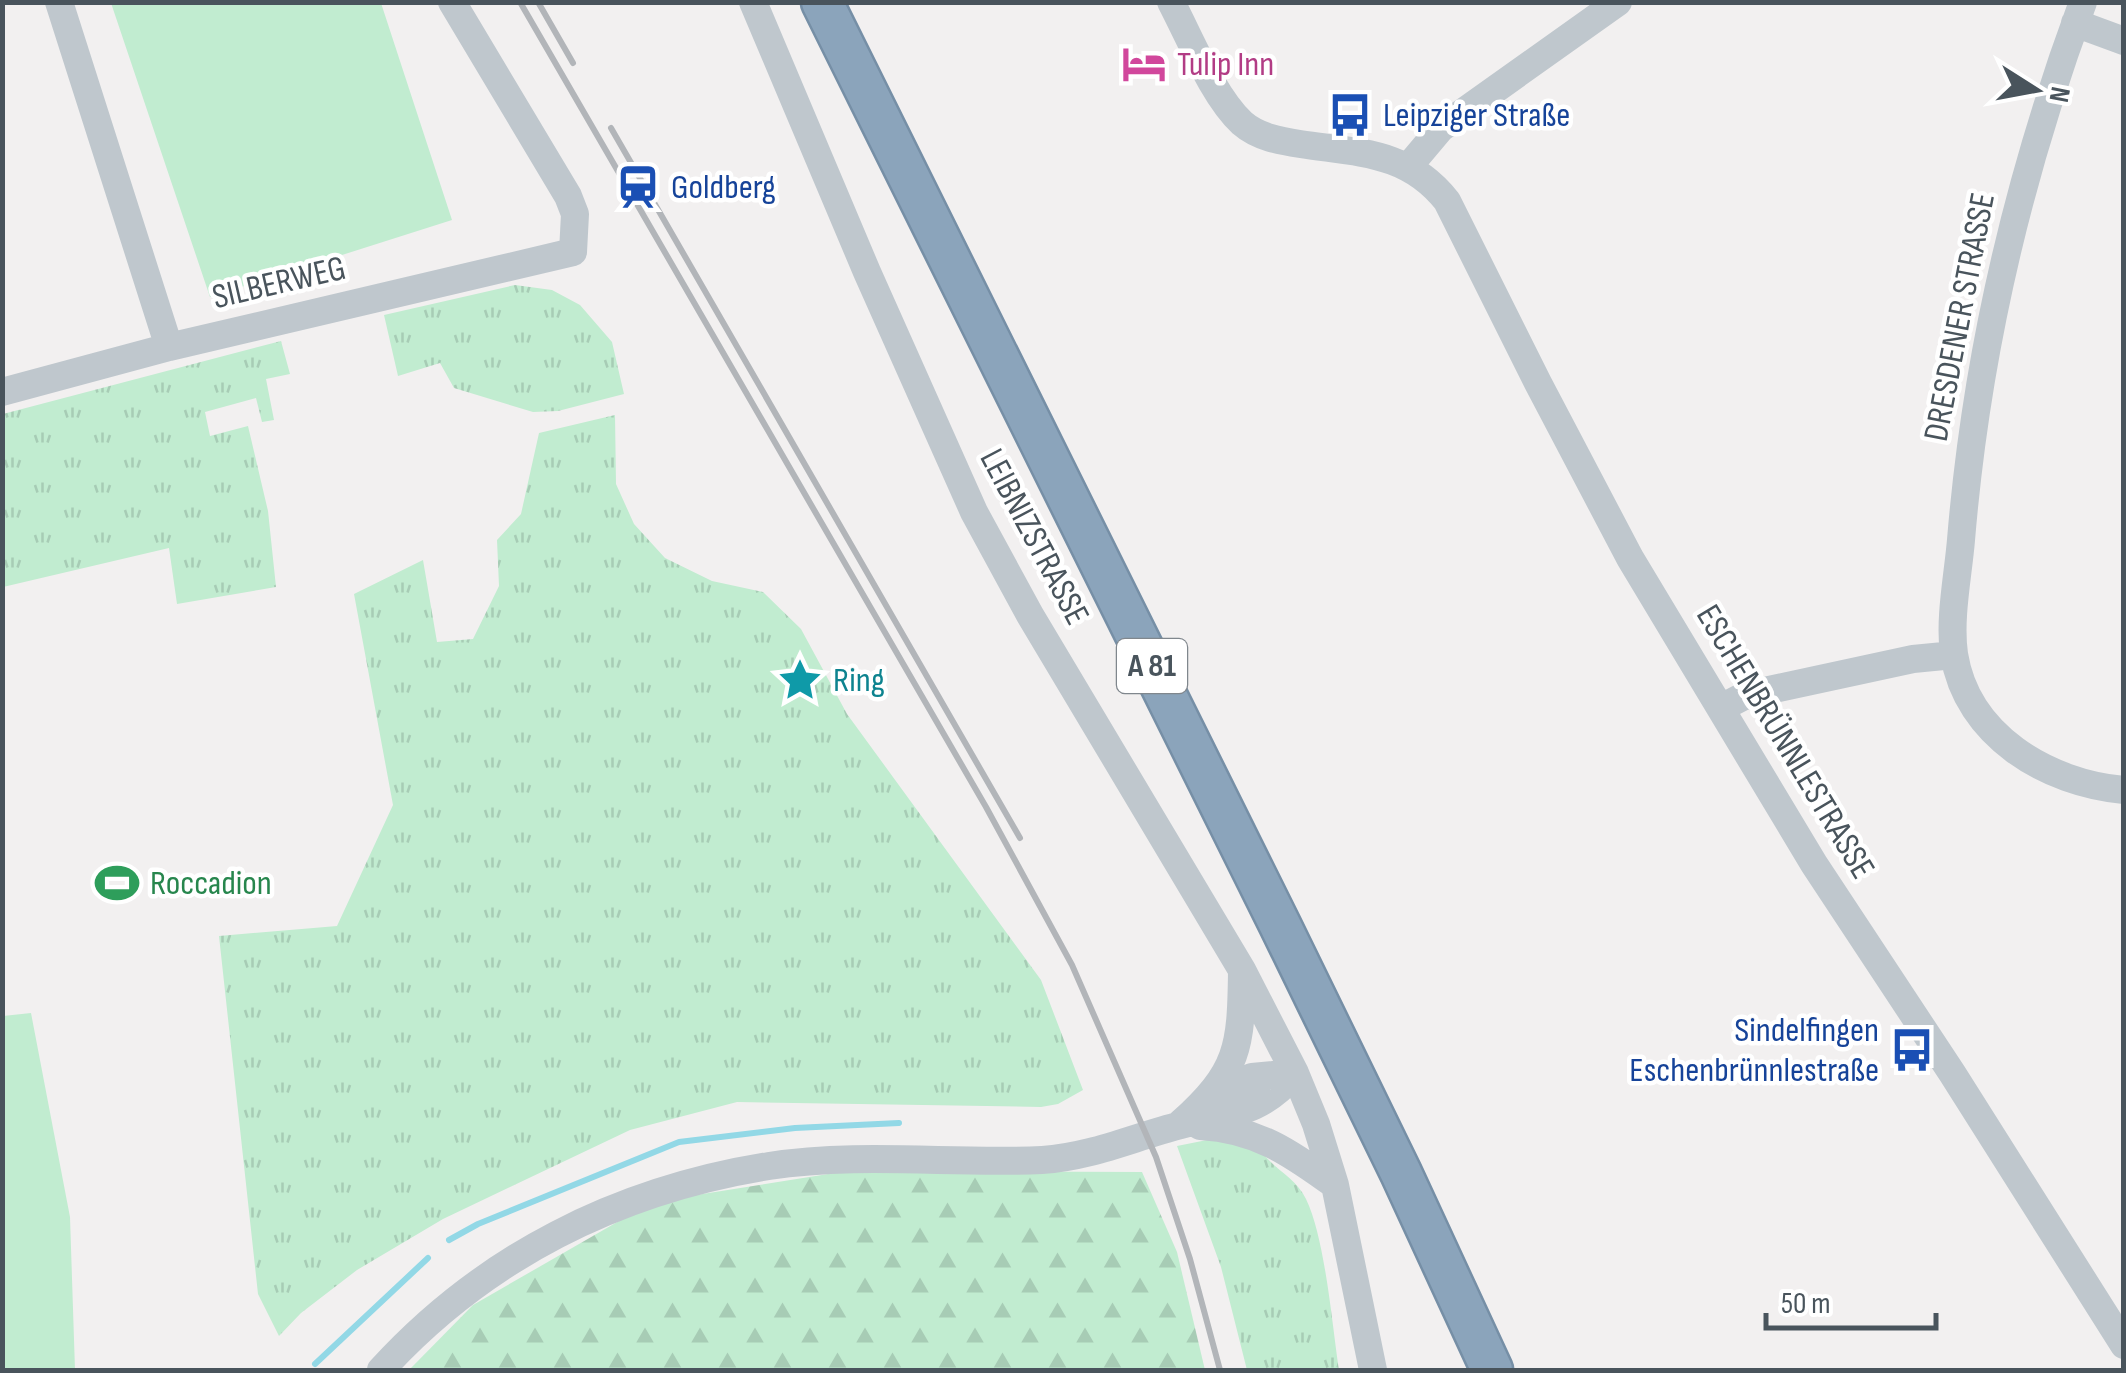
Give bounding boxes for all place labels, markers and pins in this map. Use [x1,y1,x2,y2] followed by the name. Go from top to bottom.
[1120,40,1168,88] hotel icon: Tulip Inn
[1177,43,1274,86] place label: Tulip Inn
[1326,91,1374,139] bus stop icon: Leipziger Straße
[1383,94,1570,137] place label: Leipziger Straße
[614,163,662,211] station icon: Goldberg
[671,166,776,209] place label: Goldberg
[776,656,824,704] place icon: Ring
[833,659,885,702] place label: Ring
[93,859,141,907] sports icon: Roccadion
[150,862,272,905] place label: Roccadion
[1629,1009,1879,1092] place label: Sindelfingen Eschenbrünnlestraße
[1888,1026,1936,1074] bus stop icon: Sindelfingen Eschenbrünnlestraße

